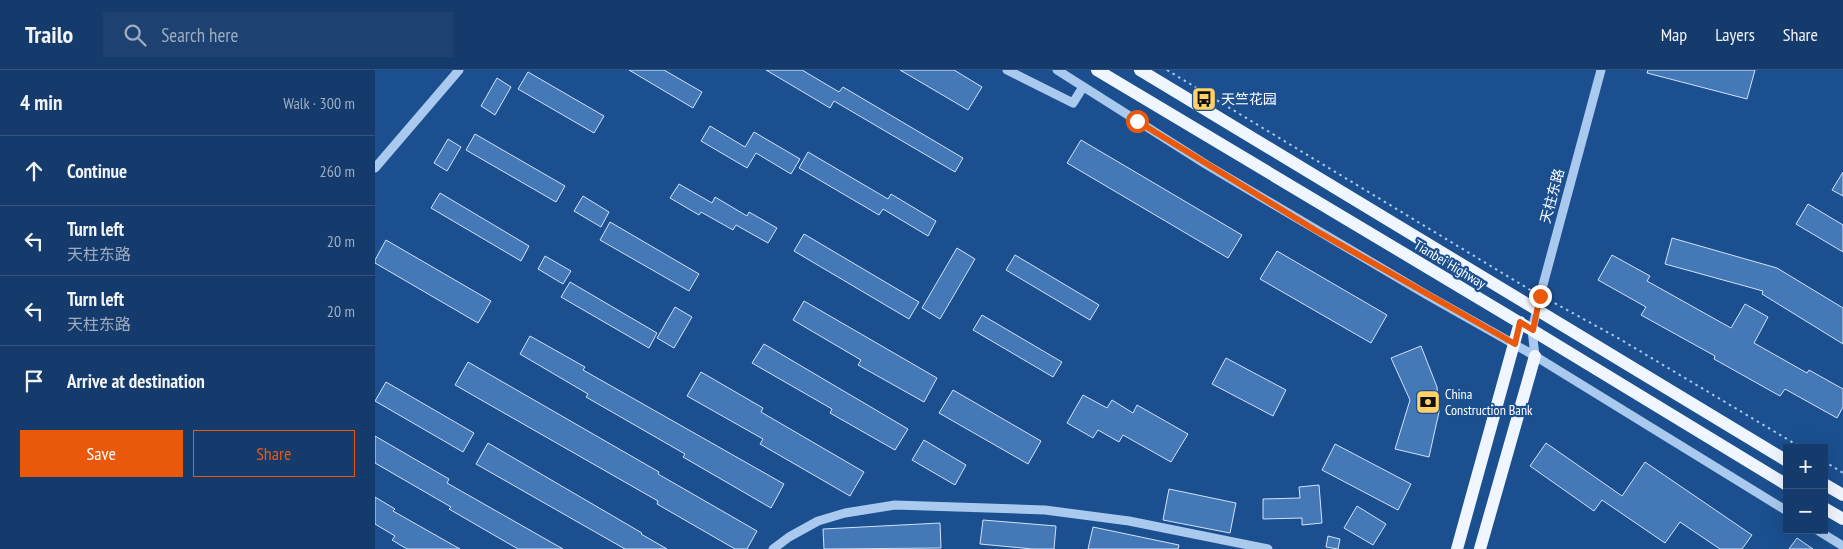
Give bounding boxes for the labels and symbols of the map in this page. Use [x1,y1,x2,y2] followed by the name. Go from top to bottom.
[1191,86,1217,112] bus stop icon: 天竺花园
[1221,90,1277,108] place label: 天竺花园
[1126,110,1149,133] route start
[1536,167,1568,225] street label: 天柱东路
[1411,235,1490,293] street label: Tianbei Highway
[1529,285,1552,308] route end
[1445,385,1533,419] place label: China Construction Bank
[1415,389,1441,415] bank icon: China Construction Bank

